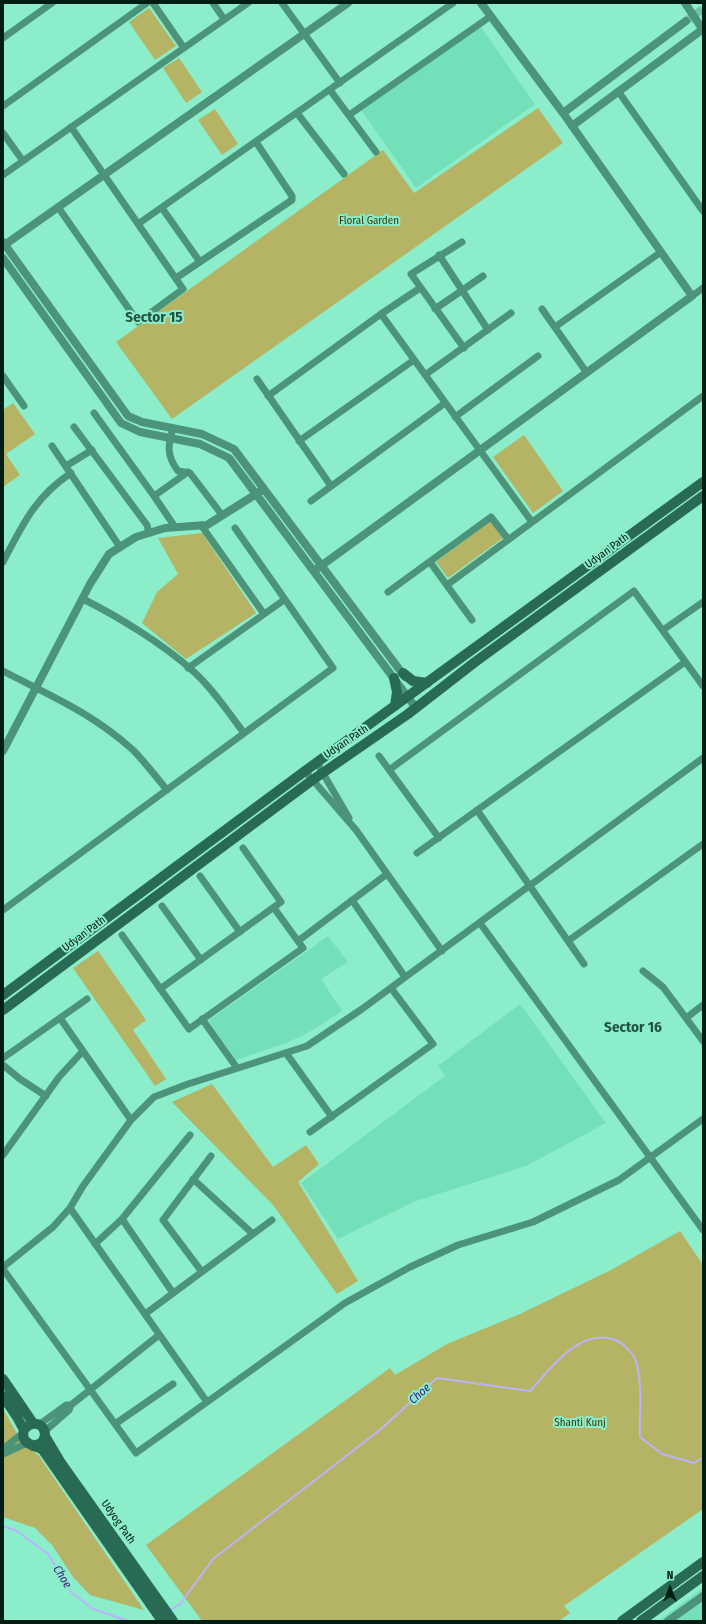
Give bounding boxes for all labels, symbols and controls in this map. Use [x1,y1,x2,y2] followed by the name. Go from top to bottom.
[339,214,399,228] park label: Floral Garden
[125,309,183,327] district label: Sector 15
[583,531,631,571] street label: Udyan Path
[321,722,371,762] street label: Udyan Path
[60,913,108,955] street label: Udyan Path
[604,1019,662,1037] district label: Sector 16
[406,1381,434,1407] water label: Choe
[554,1416,606,1430] park label: Shanti Kunj
[98,1497,138,1547] street label: Udyog Path
[49,1563,75,1591] water label: Choe
[650,1568,690,1608] north arrow
[667,1569,673,1582] text: N

